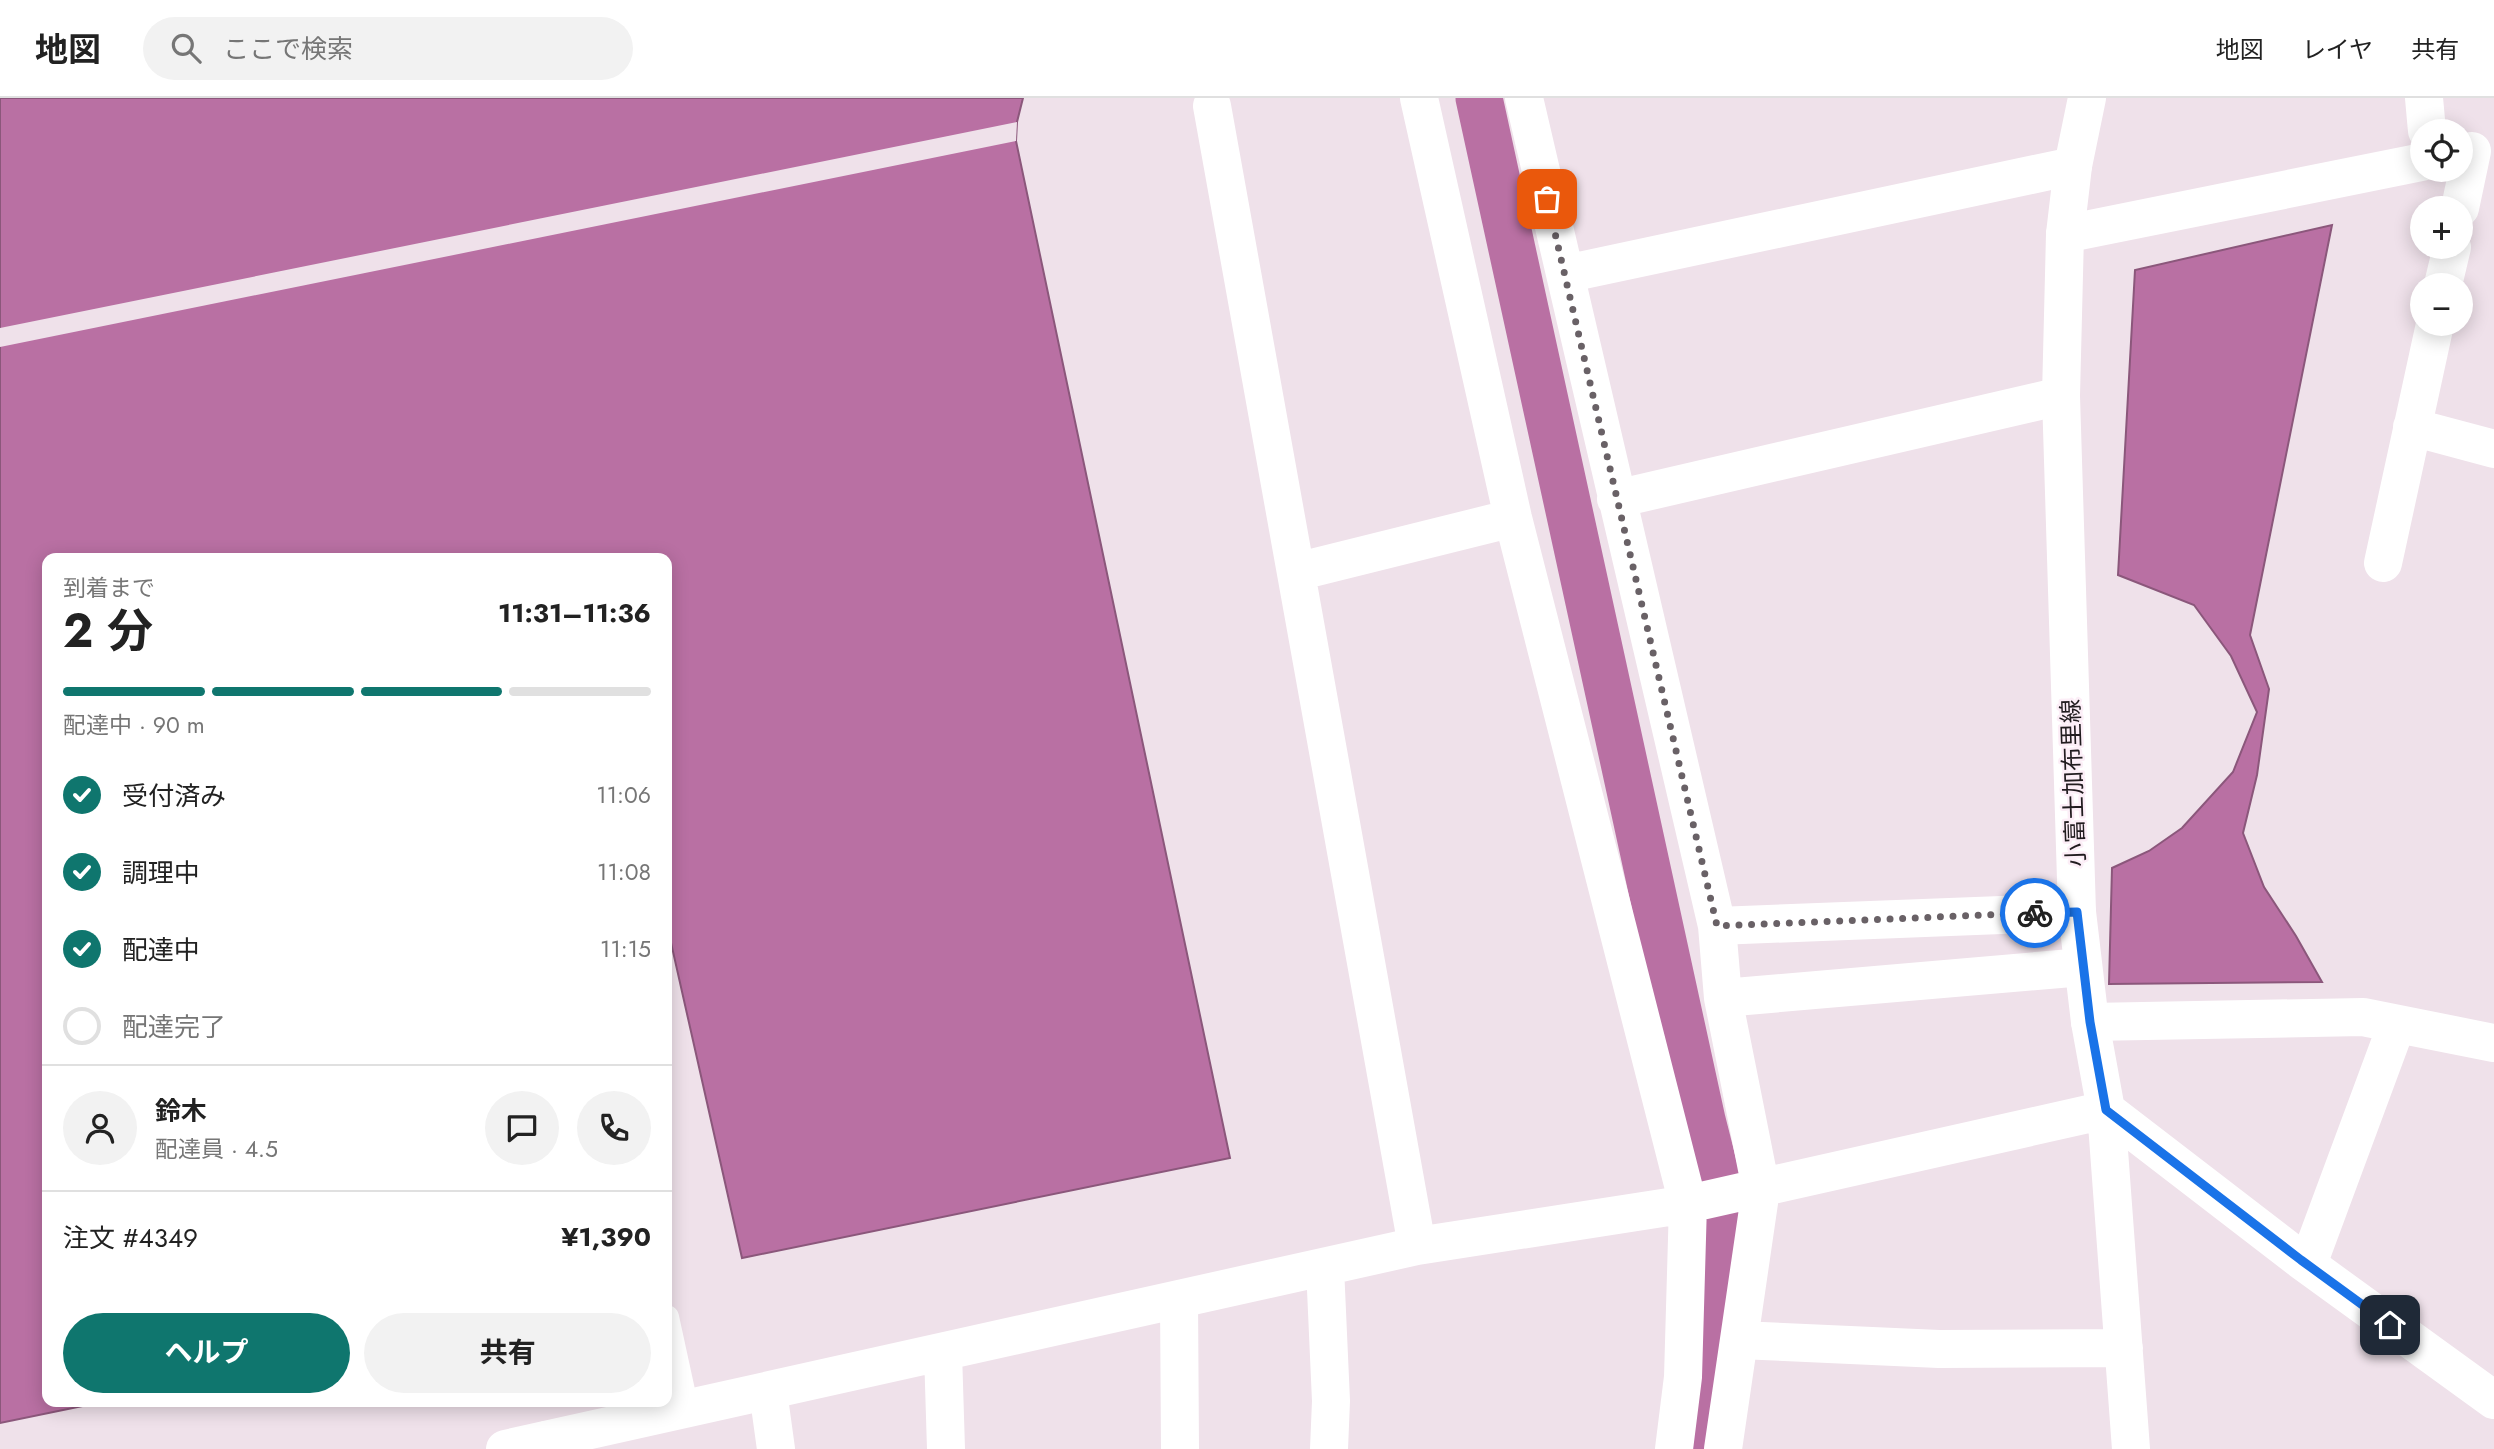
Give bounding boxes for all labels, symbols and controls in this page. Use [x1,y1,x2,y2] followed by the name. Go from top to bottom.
[143,17,633,80] search box
[35,26,101,73] text: 地図
[167,29,205,67] icon: search
[223,30,353,68] text: ここで検索
[2216,32,2264,67] text: 地図
[2302,32,2373,67] text: レイヤ
[2411,32,2459,67] text: 共有
[2410,119,2473,336] map controls
[2410,119,2473,182] button: locate
[1517,169,1577,229] pin
[1528,180,1566,218] icon: bag
[2410,196,2473,259] button: +
[2410,273,2473,336] button: −
[63,571,155,605] text: 到着まで
[498,594,651,632] text: 11:31–11:36
[63,598,153,664] text: 2 分
[2053,698,2093,868] street label: 小富士加布里線
[63,708,205,742] text: 配達中 · 90 m
[63,776,101,814] icon: check
[122,777,226,815] text: 受付済み
[596,778,651,812] text: 11:06
[63,853,101,891] icon: check
[122,854,200,892] text: 調理中
[597,855,651,889] text: 11:08
[2000,878,2070,948] courier
[2016,894,2054,932] icon: bike
[63,930,101,968] icon: check
[122,931,200,969] text: 配達中
[600,932,651,966] text: 11:15
[122,1008,226,1046] text: 配達完了
[63,1091,137,1165] button: person
[485,1091,559,1165] button: chat
[577,1091,651,1165] button: phone
[155,1092,207,1130] text: 鈴木
[155,1132,278,1166] text: 配達員 · 4.5
[561,1218,651,1256] text: ¥1,390
[63,1219,198,1257] text: 注文 #4349
[2360,1295,2420,1355] pin
[2371,1306,2409,1344] icon: home
[63,1313,350,1393] button: ヘルプ
[364,1313,651,1393] button: 共有

